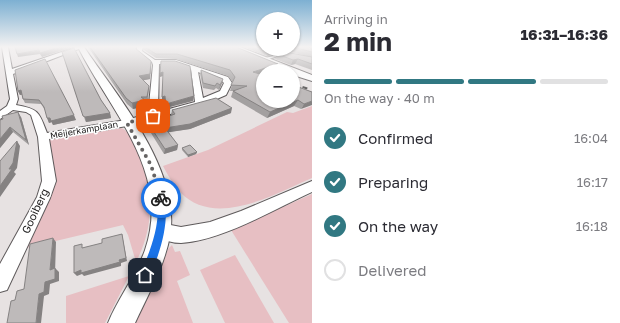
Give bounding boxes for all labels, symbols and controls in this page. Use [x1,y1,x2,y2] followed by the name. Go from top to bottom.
[324,11,388,27] text: Arriving in
[256,12,300,108] map controls
[256,12,300,56] button: +
[520,25,608,43] text: 16:31–16:36
[324,26,392,57] text: 2 min
[256,64,300,108] button: −
[324,90,435,106] text: On the way · 40 m
[136,99,170,133] pin
[142,105,164,127] icon: bag
[49,118,119,141] street label: Meijerkamplaan
[324,127,346,149] icon: check
[358,129,433,147] text: Confirmed
[574,130,608,146] text: 16:04
[324,171,346,193] icon: check
[358,173,428,191] text: Preparing
[577,174,608,190] text: 16:17
[141,178,181,218] courier
[19,186,51,235] street label: Gooiberg
[150,187,172,209] icon: bike
[324,215,346,237] icon: check
[358,217,438,235] text: On the way
[576,218,608,234] text: 16:18
[128,258,162,292] pin
[358,261,426,279] text: Delivered
[134,264,156,286] icon: home

